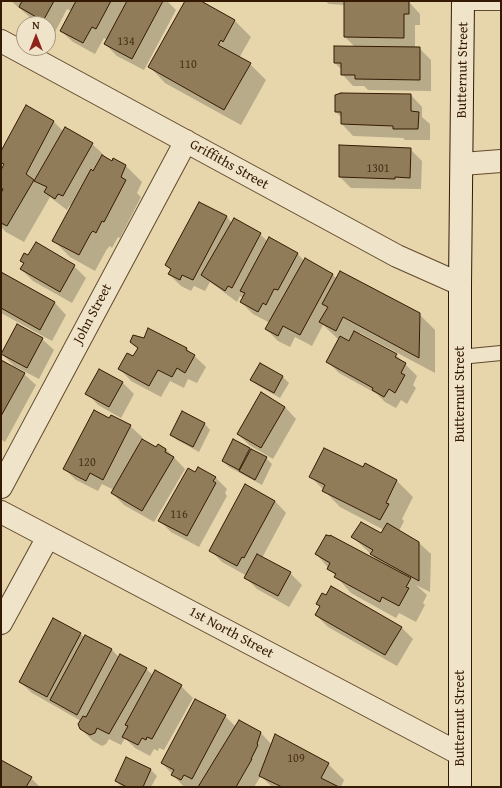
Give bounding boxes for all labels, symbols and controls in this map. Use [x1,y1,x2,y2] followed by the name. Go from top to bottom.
[16,16,56,56] north arrow
[32,17,40,33] text: N
[454,22,472,118] street label: Butternut Street
[117,35,135,49] house number: 134
[179,58,197,72] house number: 110
[187,136,271,194] street label: Griffiths Street
[366,162,390,176] house number: 1301
[70,281,116,347] street label: John Street
[452,346,468,442] street label: Butternut Street
[78,456,96,470] house number: 120
[170,508,188,522] house number: 116
[186,604,276,662] street label: 1st North Street
[452,670,468,766] street label: Butternut Street
[287,752,305,766] house number: 109

